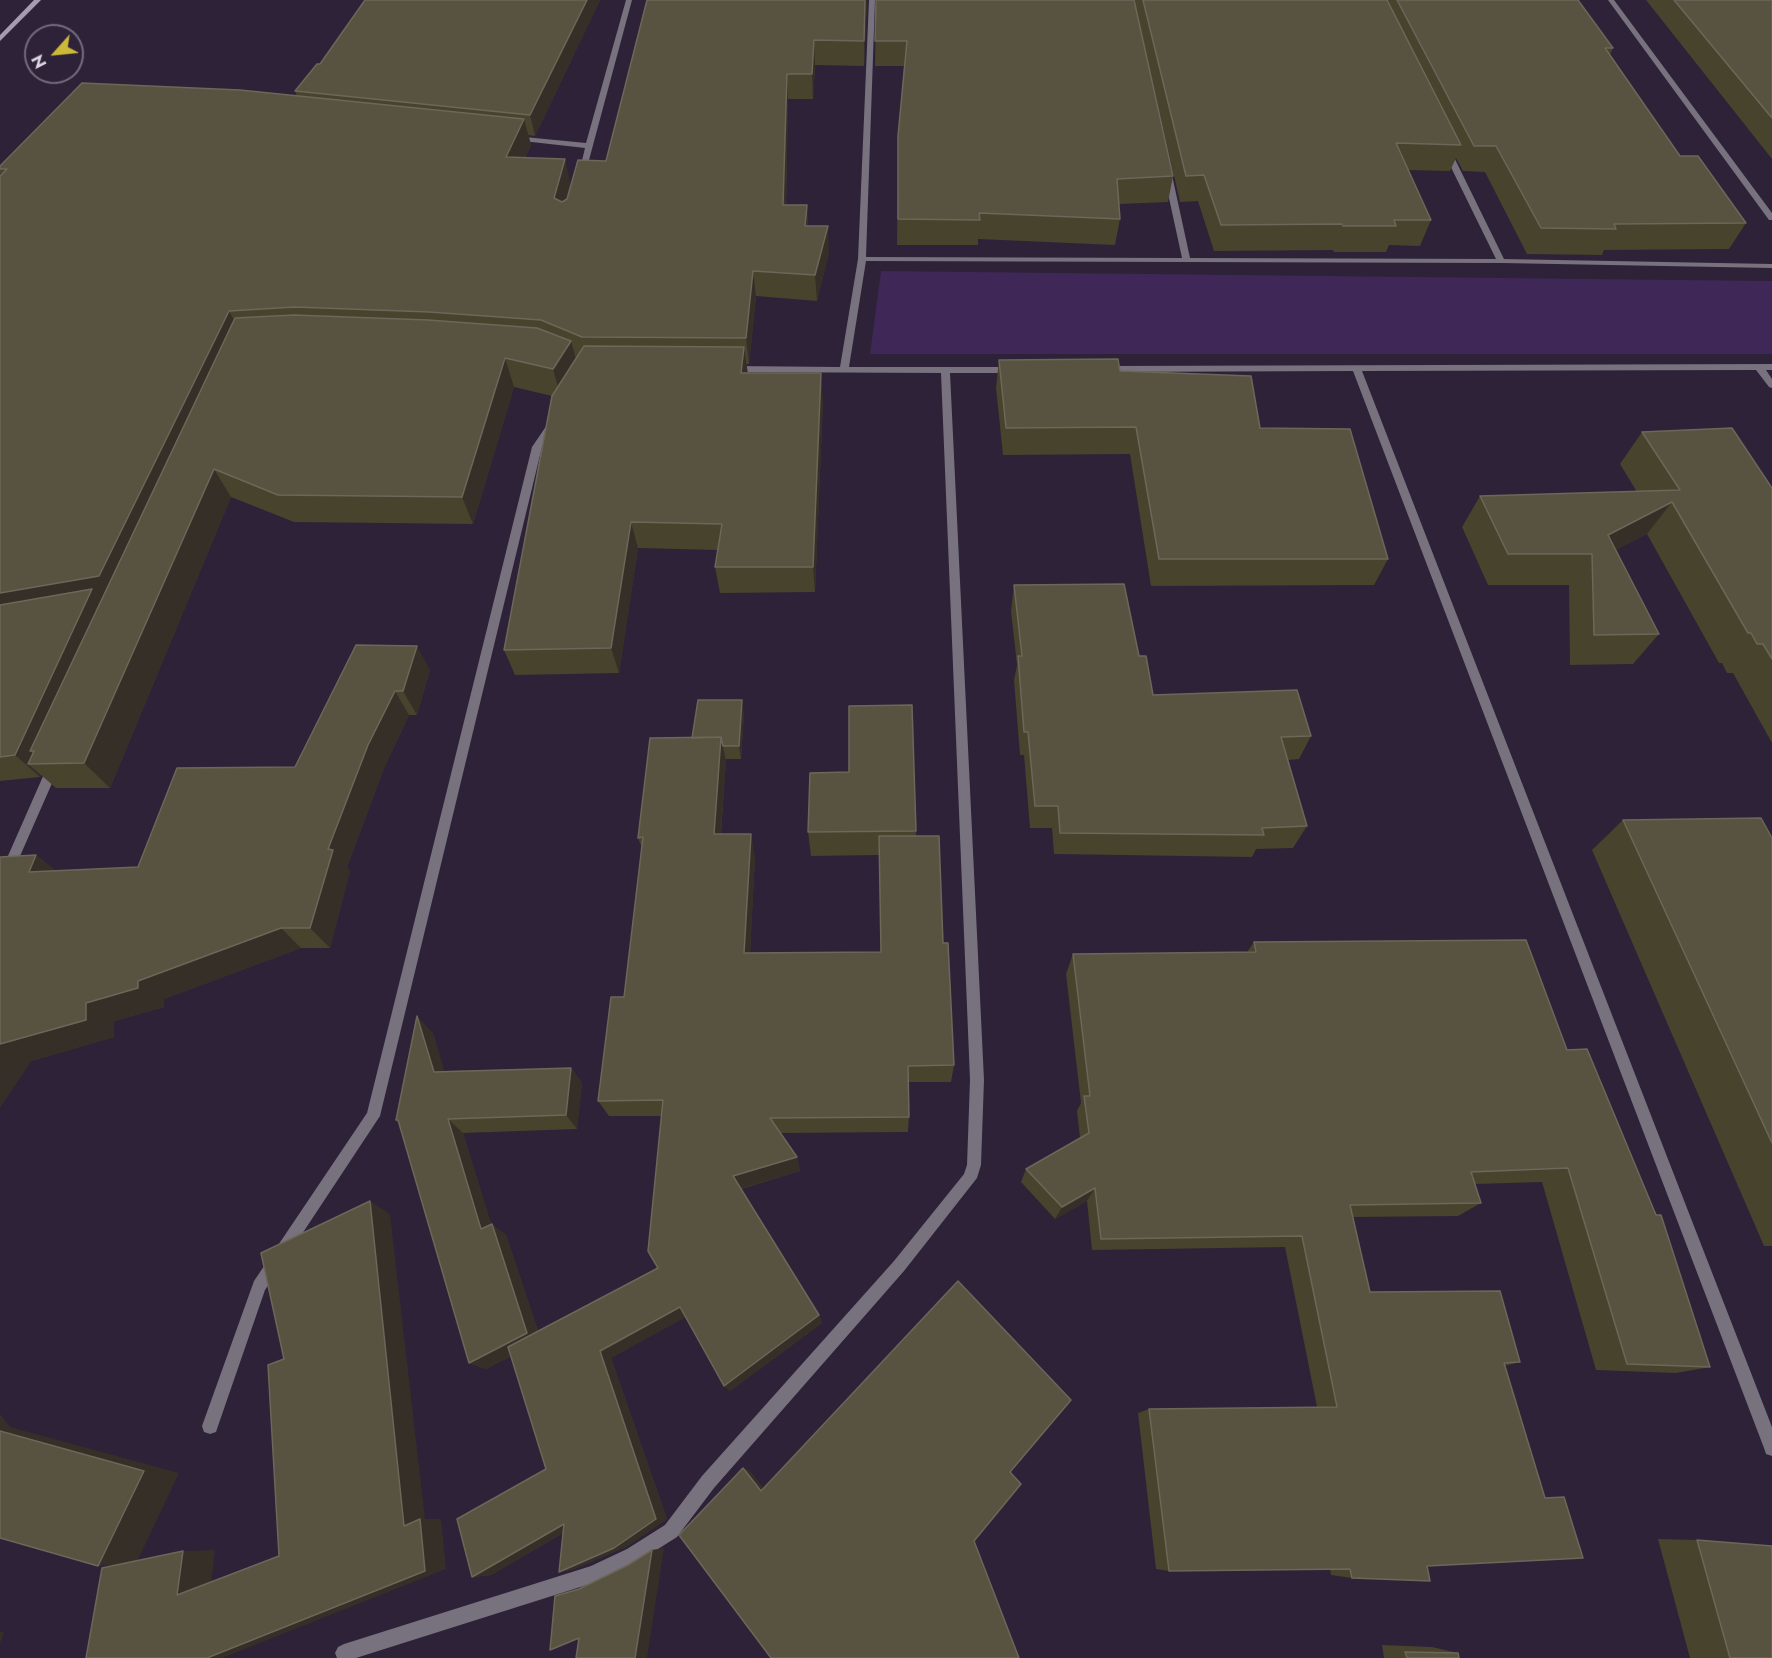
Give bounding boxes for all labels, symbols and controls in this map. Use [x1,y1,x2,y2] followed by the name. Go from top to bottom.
[24,24,84,84] north arrow
[26,51,52,72] text: N

